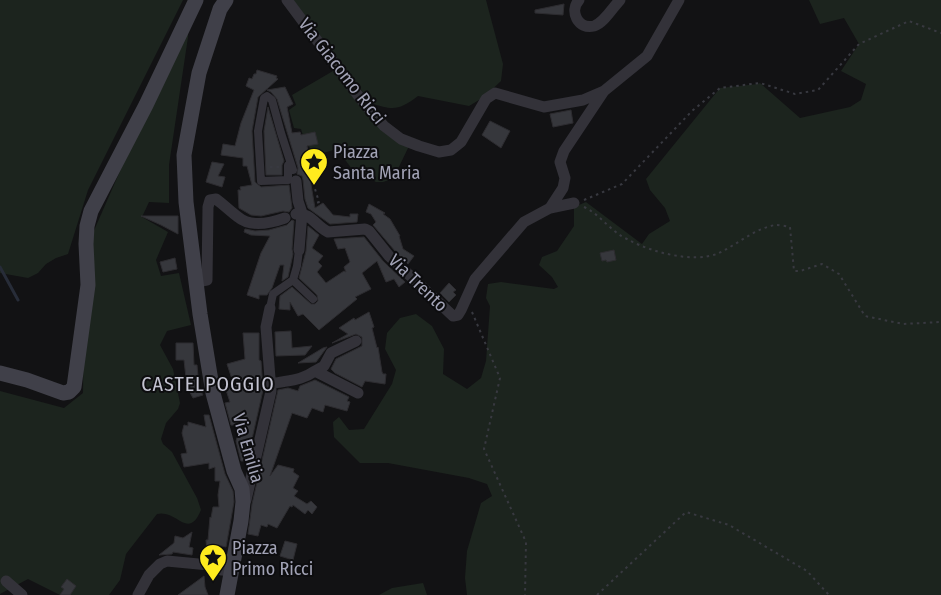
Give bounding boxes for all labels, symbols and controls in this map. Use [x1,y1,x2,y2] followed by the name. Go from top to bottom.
[294,13,390,129] street label: Via Giacomo Ricci
[333,141,420,184] place label: Piazza Santa Maria
[299,147,329,186] place icon: Piazza Santa Maria
[384,249,452,317] street label: Via Trento
[141,372,275,396] district label: CASTELPOGGIO
[228,411,268,486] street label: Via Emilia
[232,537,313,580] place label: Piazza Primo Ricci
[198,543,228,582] place icon: Piazza Primo Ricci

